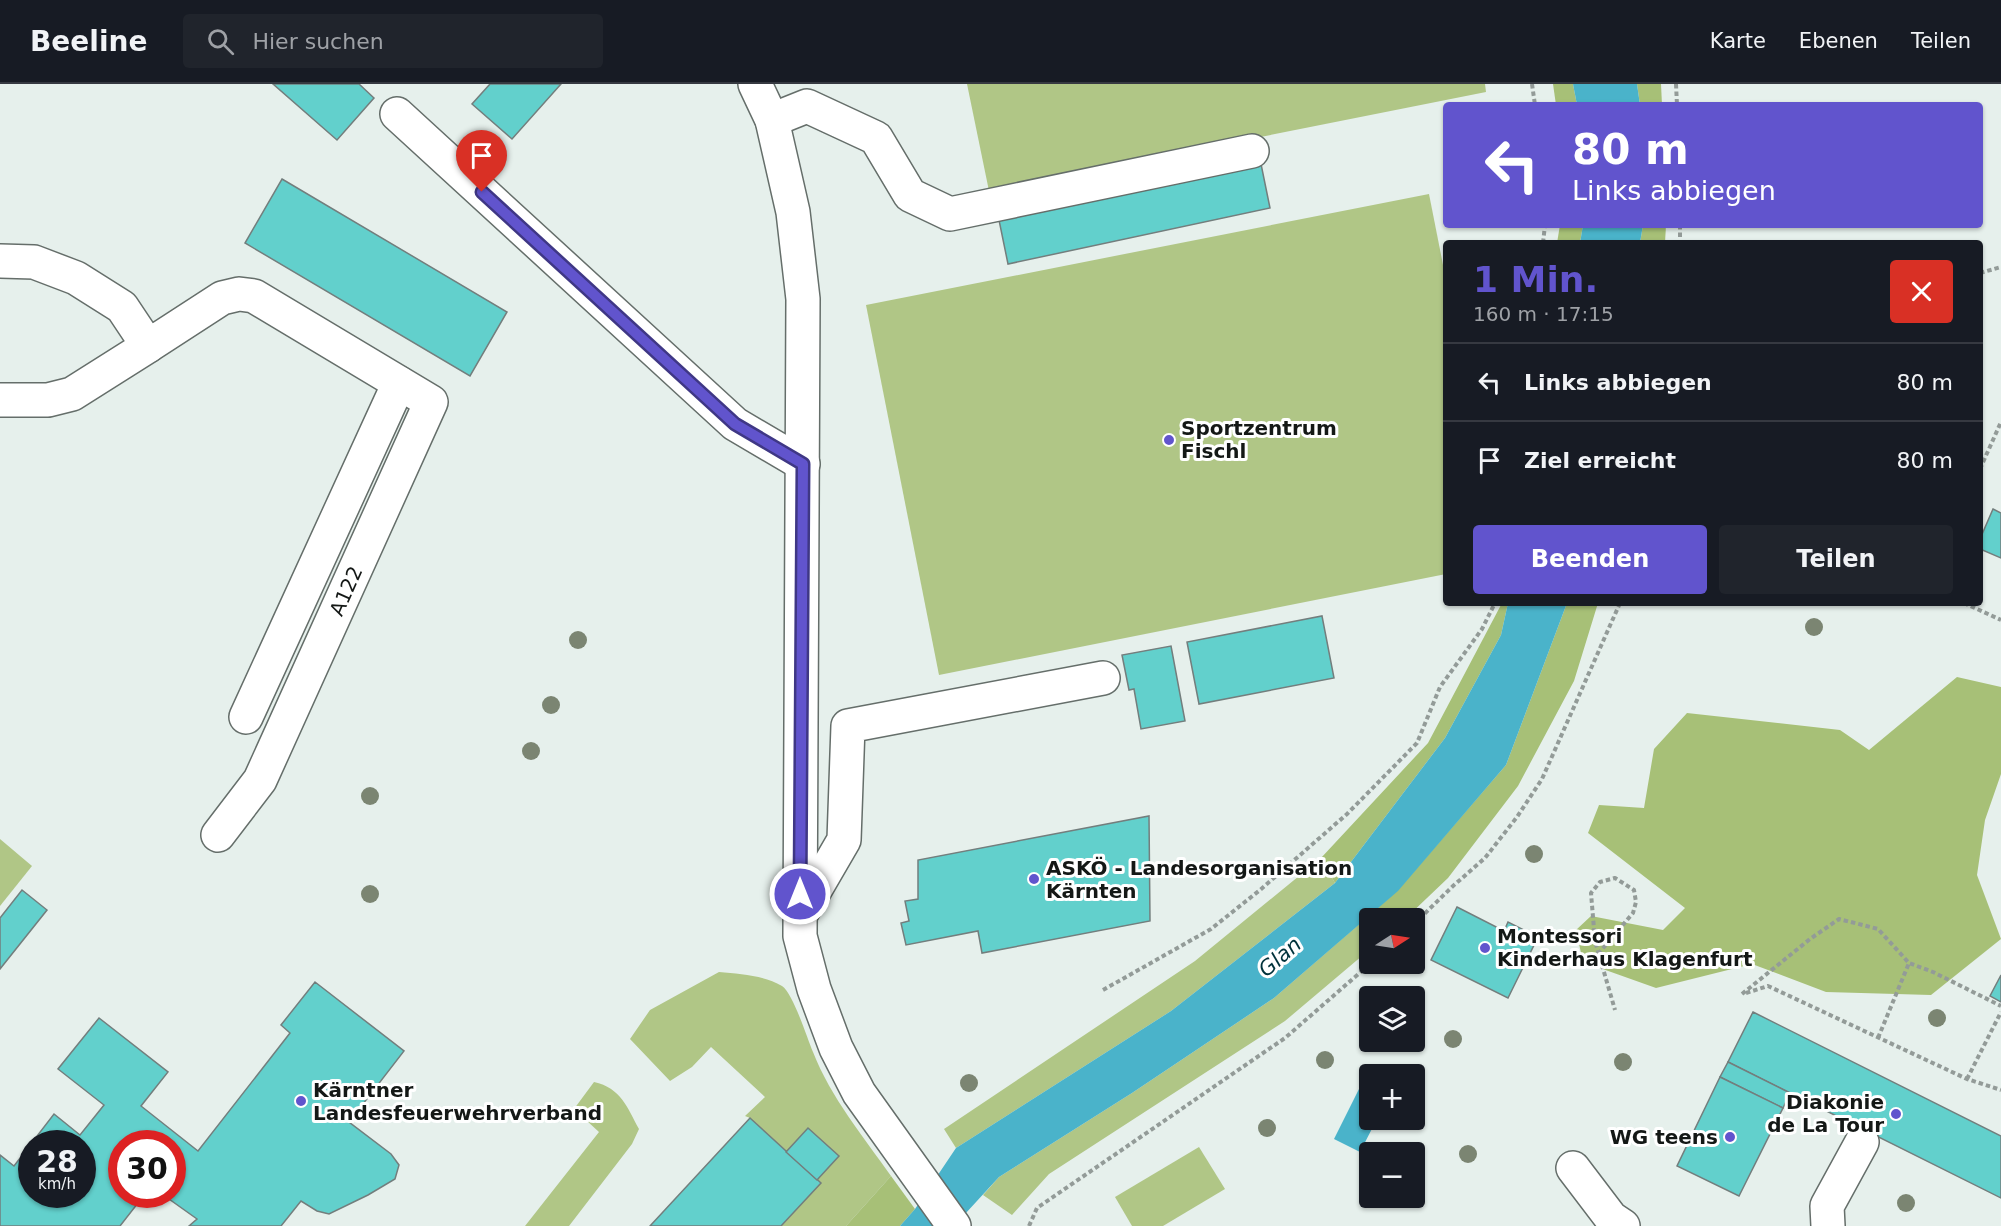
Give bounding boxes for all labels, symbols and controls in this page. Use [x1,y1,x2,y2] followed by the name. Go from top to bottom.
[183,14,603,68] search box
[30,25,147,58] text: Beeline
[204,25,237,58] icon: search
[252,29,384,54] text: Hier suchen
[1710,29,1766,53] text: Karte
[1799,29,1878,53] text: Ebenen
[1911,29,1971,53] text: Teilen
[1572,125,1689,174] text: 80 m
[1473,126,1551,204] icon: left
[456,130,507,192] pin
[465,139,498,172] icon: arrive
[1572,175,1776,206] text: Links abbiegen
[1473,259,1598,300] text: 1 Min.
[1890,260,1953,323] button: close
[1473,302,1614,326] text: 160 m · 17:15
[1473,366,1506,399] icon: left
[1524,370,1712,395] text: Links abbiegen
[1897,370,1953,395] text: 80 m
[1181,416,1337,463] place label: Sportzentrum Fischl
[1162,433,1176,447] marker: Sportzentrum Fischl
[1473,444,1506,477] icon: arrive
[1524,448,1676,473] text: Ziel erreicht
[1897,448,1953,473] text: 80 m
[1473,525,1707,594] button: Beenden
[1719,525,1953,594] button: Teilen
[324,562,368,620] street label: A122
[1046,856,1352,903] place label: ASKÖ - Landesorganisation Kärnten
[768,862,832,926] position arrow
[1027,872,1041,886] marker: ASKÖ - Landesorganisation Kärnten
[1359,908,1425,974] north arrow
[1359,908,1425,1208] map controls
[1497,924,1753,971] place label: Montessori Kinderhaus Klagenfurt
[1254,932,1306,982] water label: Glan
[1478,941,1492,955] marker: Montessori Kinderhaus Klagenfurt
[1359,986,1425,1052] button: layers
[1359,1064,1425,1130] button: +
[313,1078,602,1125] place label: Kärntner Landesfeuerwehrverband
[1767,1090,1884,1137] place label: Diakonie de La Tour
[294,1094,308,1108] marker: Kärntner Landesfeuerwehrverband
[1889,1107,1903,1121] marker: Diakonie de La Tour
[1610,1125,1718,1149] place label: WG teens
[108,1130,186,1208] speed limit sign: 30
[1723,1130,1737,1144] marker: WG teens
[1359,1142,1425,1208] button: −
[36,1144,78,1179] text: 28
[38,1175,76,1193] text: km/h

